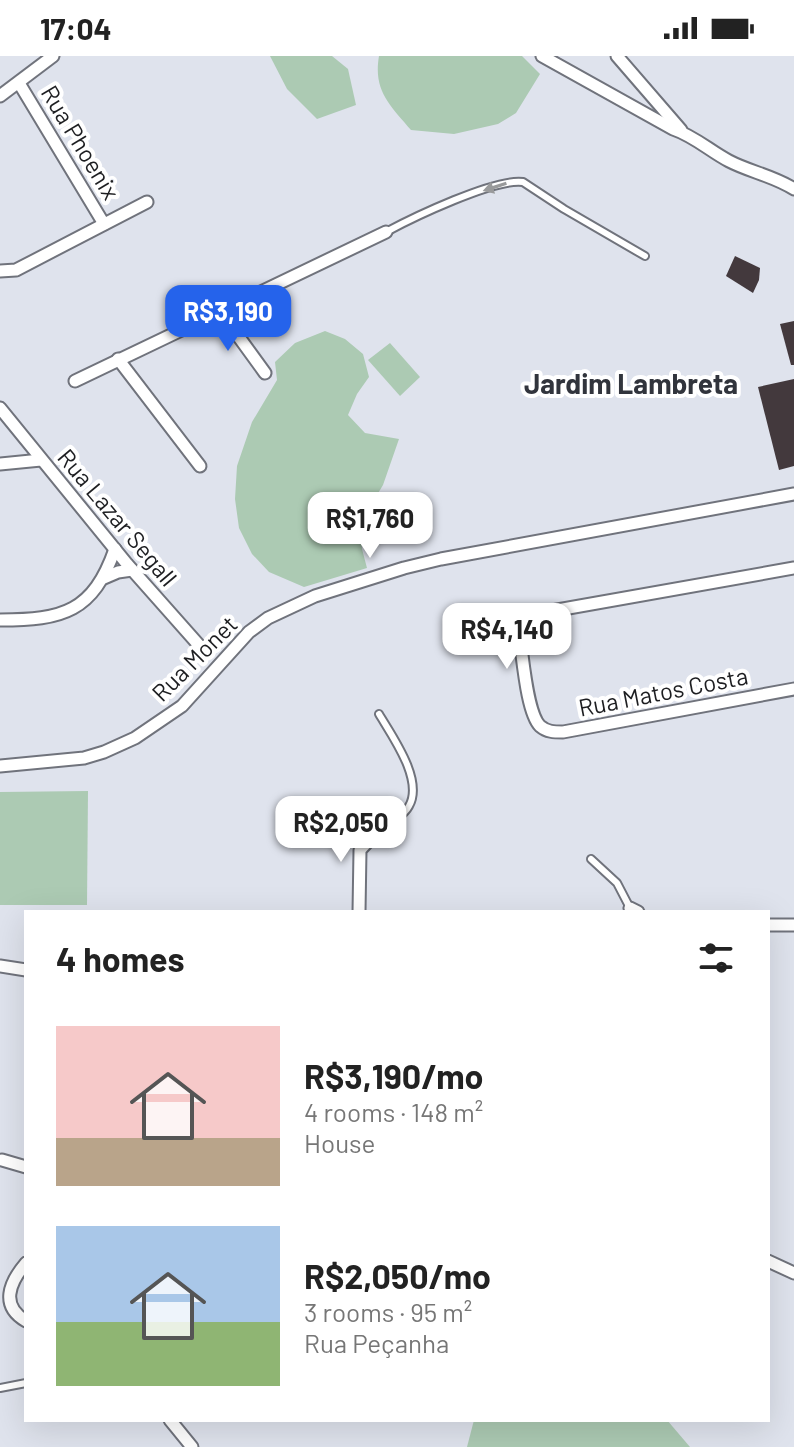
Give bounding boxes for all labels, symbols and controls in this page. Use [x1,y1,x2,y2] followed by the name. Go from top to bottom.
[40,10,112,46] text: 17:04
[36,80,126,204] street label: Rua Phoenix
[483,181,507,194] one-way arrow
[154,285,302,353] pin: R$3,190
[183,295,273,326] text: R$3,190
[524,366,738,400] district label: Jardim Lambreta
[52,443,184,591] street label: Rua Lazar Segall
[296,492,444,560] pin: R$1,760
[326,502,414,533] text: R$1,760
[433,603,581,671] pin: R$4,140
[145,609,243,707] street label: Rua Monet
[460,613,554,644] text: R$4,140
[576,660,750,722] street label: Rua Matos Costa
[267,796,415,864] pin: R$2,050
[293,806,389,837] text: R$2,050
[694,936,738,980] icon: filters
[56,938,185,979] text: 4 homes
[304,1055,484,1096] text: R$3,190/mo
[120,1058,216,1154] icon: home
[304,1096,483,1127] text: 4 rooms · 148 m²
[304,1127,375,1158] text: House
[304,1255,491,1296] text: R$2,050/mo
[120,1258,216,1354] icon: home
[304,1296,472,1327] text: 3 rooms · 95 m²
[304,1327,449,1358] text: Rua Peçanha

